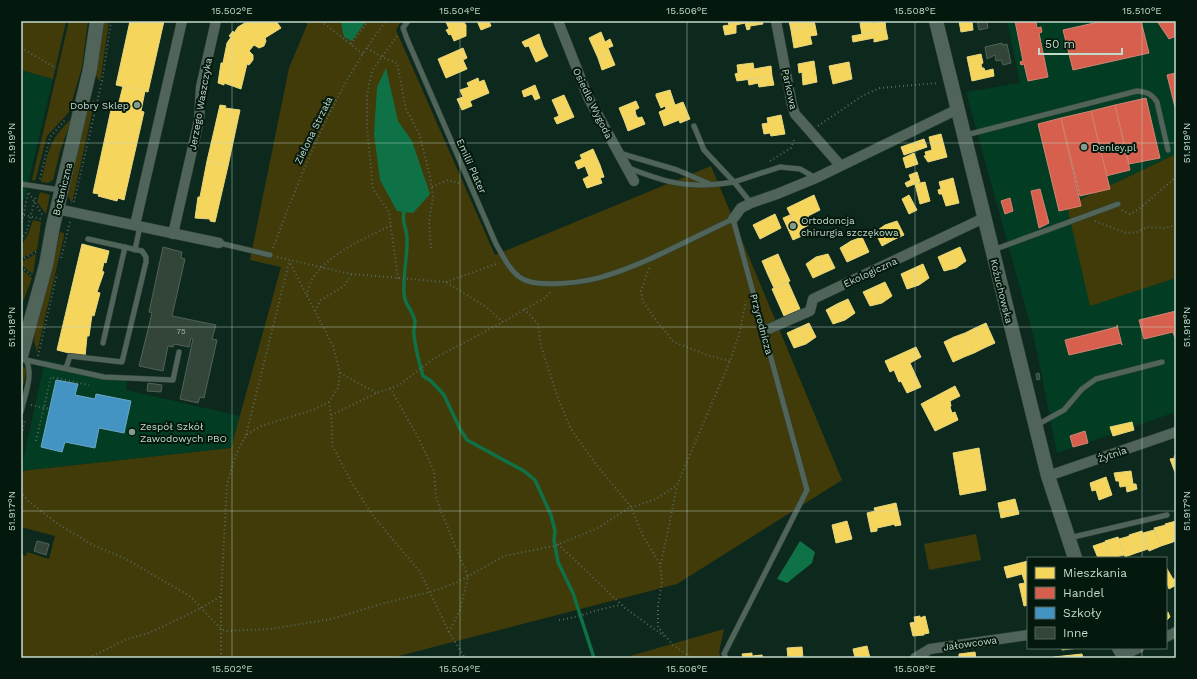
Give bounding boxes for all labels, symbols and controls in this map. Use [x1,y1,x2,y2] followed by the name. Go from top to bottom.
[211,5,253,16] text: 15.502°E
[439,5,481,16] text: 15.504°E
[666,5,708,16] text: 15.506°E
[894,5,936,16] text: 15.508°E
[1122,5,1162,16] text: 15.510°E
[1039,30,1122,56] scale bar
[1045,37,1075,51] text: 50 m
[187,57,214,151] street label: Jerzego Waszczyka
[571,66,615,141] street label: Osiedle Wygoda
[780,68,799,111] street label: Parkowa
[292,94,335,166] street label: Zielona Strzała
[70,100,129,111] place label: Dobry Sklep
[132,100,142,110] marker: Dobry Sklep
[6,123,17,163] text: 51.919°N
[1181,123,1192,163] text: 51.919°N
[455,137,489,195] street label: Emilii Plater
[1079,142,1089,152] marker: Denley.pl
[1092,142,1136,153] place label: Denley.pl
[51,161,74,217] street label: Botaniczna
[801,215,899,238] place label: Ortodoncja chirurgia szczękowa
[788,221,798,231] marker: Ortodoncja chirurgia szczękowa
[842,255,899,290] street label: Ekologiczna
[988,258,1015,325] street label: Kożuchowska
[748,293,775,356] street label: Przyrodnicza
[6,307,17,347] text: 51.918°N
[1181,307,1192,347] text: 51.918°N
[176,327,186,336] house number: 75
[140,421,227,444] place label: Zespół Szkół Zawodowych PBO
[127,427,137,437] marker: Zespół Szkół Zawodowych PBO
[1096,444,1128,464] street label: Żytnia
[6,491,17,531] text: 51.917°N
[1181,491,1192,531] text: 51.917°N
[1027,557,1167,649] legend
[1063,566,1127,580] text: Mieszkania
[1063,586,1104,600] text: Handel
[1063,606,1102,620] text: Szkoły
[1063,626,1088,640] text: Inne
[942,634,998,653] street label: Jałowcowa
[211,663,253,674] text: 15.502°E
[439,663,481,674] text: 15.504°E
[666,663,708,674] text: 15.506°E
[894,663,936,674] text: 15.508°E

